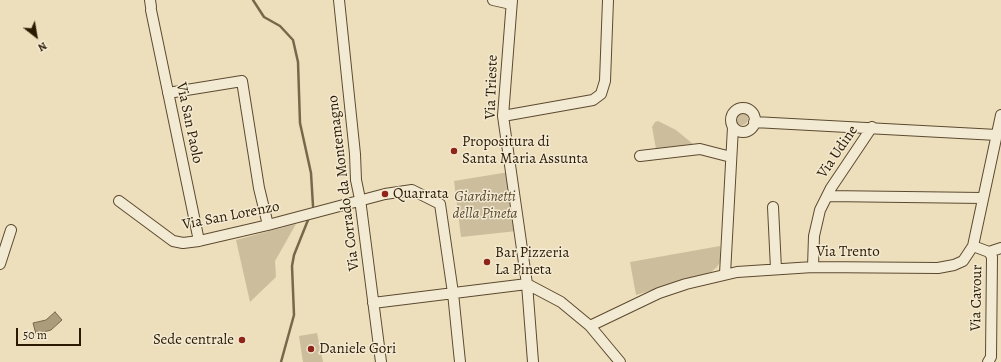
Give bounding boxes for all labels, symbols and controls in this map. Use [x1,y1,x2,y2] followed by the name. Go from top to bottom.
[16,16,56,56] north arrow
[35,38,50,55] text: N
[482,54,502,120] street label: Via Trieste
[172,81,206,165] street label: Via San Paolo
[324,94,364,272] street label: Via Corrado da Montemagno
[814,122,862,182] street label: Via Udine
[462,133,588,168] place label: Propositura di Santa Maria Assunta
[449,146,459,156] marker: Propositura di Santa Maria Assunta
[393,185,449,203] place label: Quarrata
[453,188,517,223] park label: Giardinetti della Pineta
[380,189,390,199] marker: Quarrata
[181,198,281,234] street label: Via San Lorenzo
[816,243,880,261] street label: Via Trento
[495,244,569,279] place label: Bar Pizzeria La Pineta
[482,257,492,267] marker: Bar Pizzeria La Pineta
[967,265,987,331] street label: Via Cavour
[18,320,83,346] scale bar
[23,327,47,343] text: 50 m
[153,331,234,349] place label: Sede centrale
[237,335,247,345] marker: Sede centrale
[319,340,396,358] place label: Daniele Gori
[306,344,316,354] marker: Daniele Gori

